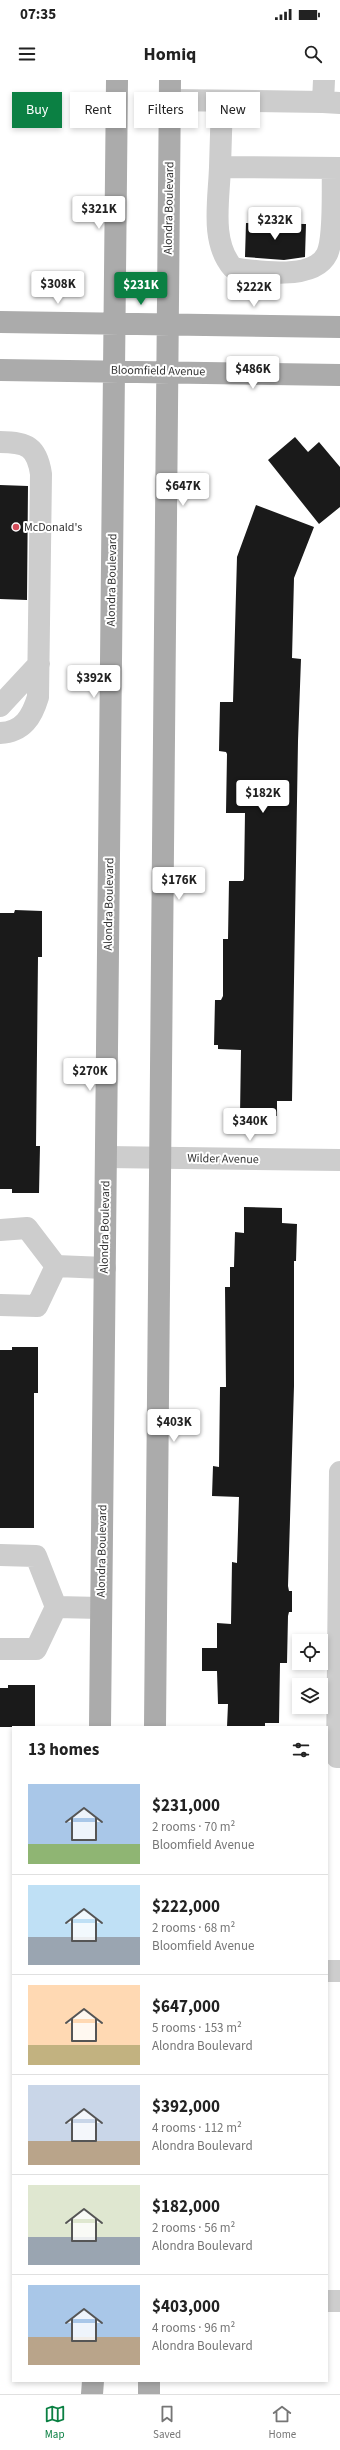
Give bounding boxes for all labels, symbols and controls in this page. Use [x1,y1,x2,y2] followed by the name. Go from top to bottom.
[20,4,56,25] text: 07:35
[144,42,196,67] text: Homiq
[16,43,38,65] icon: menu
[302,43,324,65] icon: search
[12,92,62,128] chip: Buy
[70,92,126,128] chip: Rent
[134,92,198,128] chip: Filters
[206,92,260,128] chip: New
[160,161,178,255] street label: Alondra Boulevard
[71,196,127,230] pin: $321K
[81,200,117,218] text: $321K
[247,207,303,241] pin: $232K
[257,211,293,229] text: $232K
[30,271,86,305] pin: $308K
[113,272,169,306] pin: $231K
[226,274,282,308] pin: $222K
[40,275,76,293] text: $308K
[123,276,159,294] text: $231K
[236,278,272,296] text: $222K
[225,356,281,390] pin: $486K
[235,360,271,378] text: $486K
[111,362,205,380] street label: Bloomfield Avenue
[155,473,211,507] pin: $647K
[165,477,201,495] text: $647K
[24,519,82,536] place label: McDonald's
[11,522,21,532] marker: McDonald's
[103,533,121,627] street label: Alondra Boulevard
[66,665,122,699] pin: $392K
[76,669,112,687] text: $392K
[235,780,291,814] pin: $182K
[245,784,281,802] text: $182K
[100,857,118,951] street label: Alondra Boulevard
[151,867,207,901] pin: $176K
[161,871,197,889] text: $176K
[62,1058,118,1092] pin: $270K
[72,1062,108,1080] text: $270K
[222,1108,278,1142] pin: $340K
[232,1112,268,1130] text: $340K
[187,1150,259,1168] street label: Wilder Avenue
[96,1180,114,1274] street label: Alondra Boulevard
[146,1409,202,1443] pin: $403K
[156,1413,192,1431] text: $403K
[93,1504,111,1598] street label: Alondra Boulevard
[292,1634,328,1714] map controls
[292,1634,328,1670] button: locate
[292,1678,328,1714] button: layers
[28,1738,99,1762] text: 13 homes
[290,1739,312,1761] icon: filters
[152,1794,220,1818] text: $231,000
[60,1800,108,1848] icon: home
[152,1818,235,1836] text: 2 rooms · 70 m²
[152,1836,254,1854] text: Bloomfield Avenue
[152,1895,220,1919] text: $222,000
[60,1901,108,1949] icon: home
[152,1919,235,1937] text: 2 rooms · 68 m²
[152,1937,254,1955] text: Bloomfield Avenue
[152,1995,220,2019] text: $647,000
[60,2001,108,2049] icon: home
[152,2019,242,2037] text: 5 rooms · 153 m²
[152,2037,253,2055] text: Alondra Boulevard
[152,2095,220,2119] text: $392,000
[60,2101,108,2149] icon: home
[152,2119,242,2137] text: 4 rooms · 112 m²
[152,2137,253,2155] text: Alondra Boulevard
[152,2195,220,2219] text: $182,000
[60,2201,108,2249] icon: home
[152,2219,235,2237] text: 2 rooms · 56 m²
[152,2237,253,2255] text: Alondra Boulevard
[152,2295,220,2319] text: $403,000
[60,2301,108,2349] icon: home
[152,2319,235,2337] text: 4 rooms · 96 m²
[152,2337,253,2355] text: Alondra Boulevard
[44,2403,66,2442] tab: Map
[153,2403,181,2442] tab: Saved
[269,2403,296,2442] tab: Home

